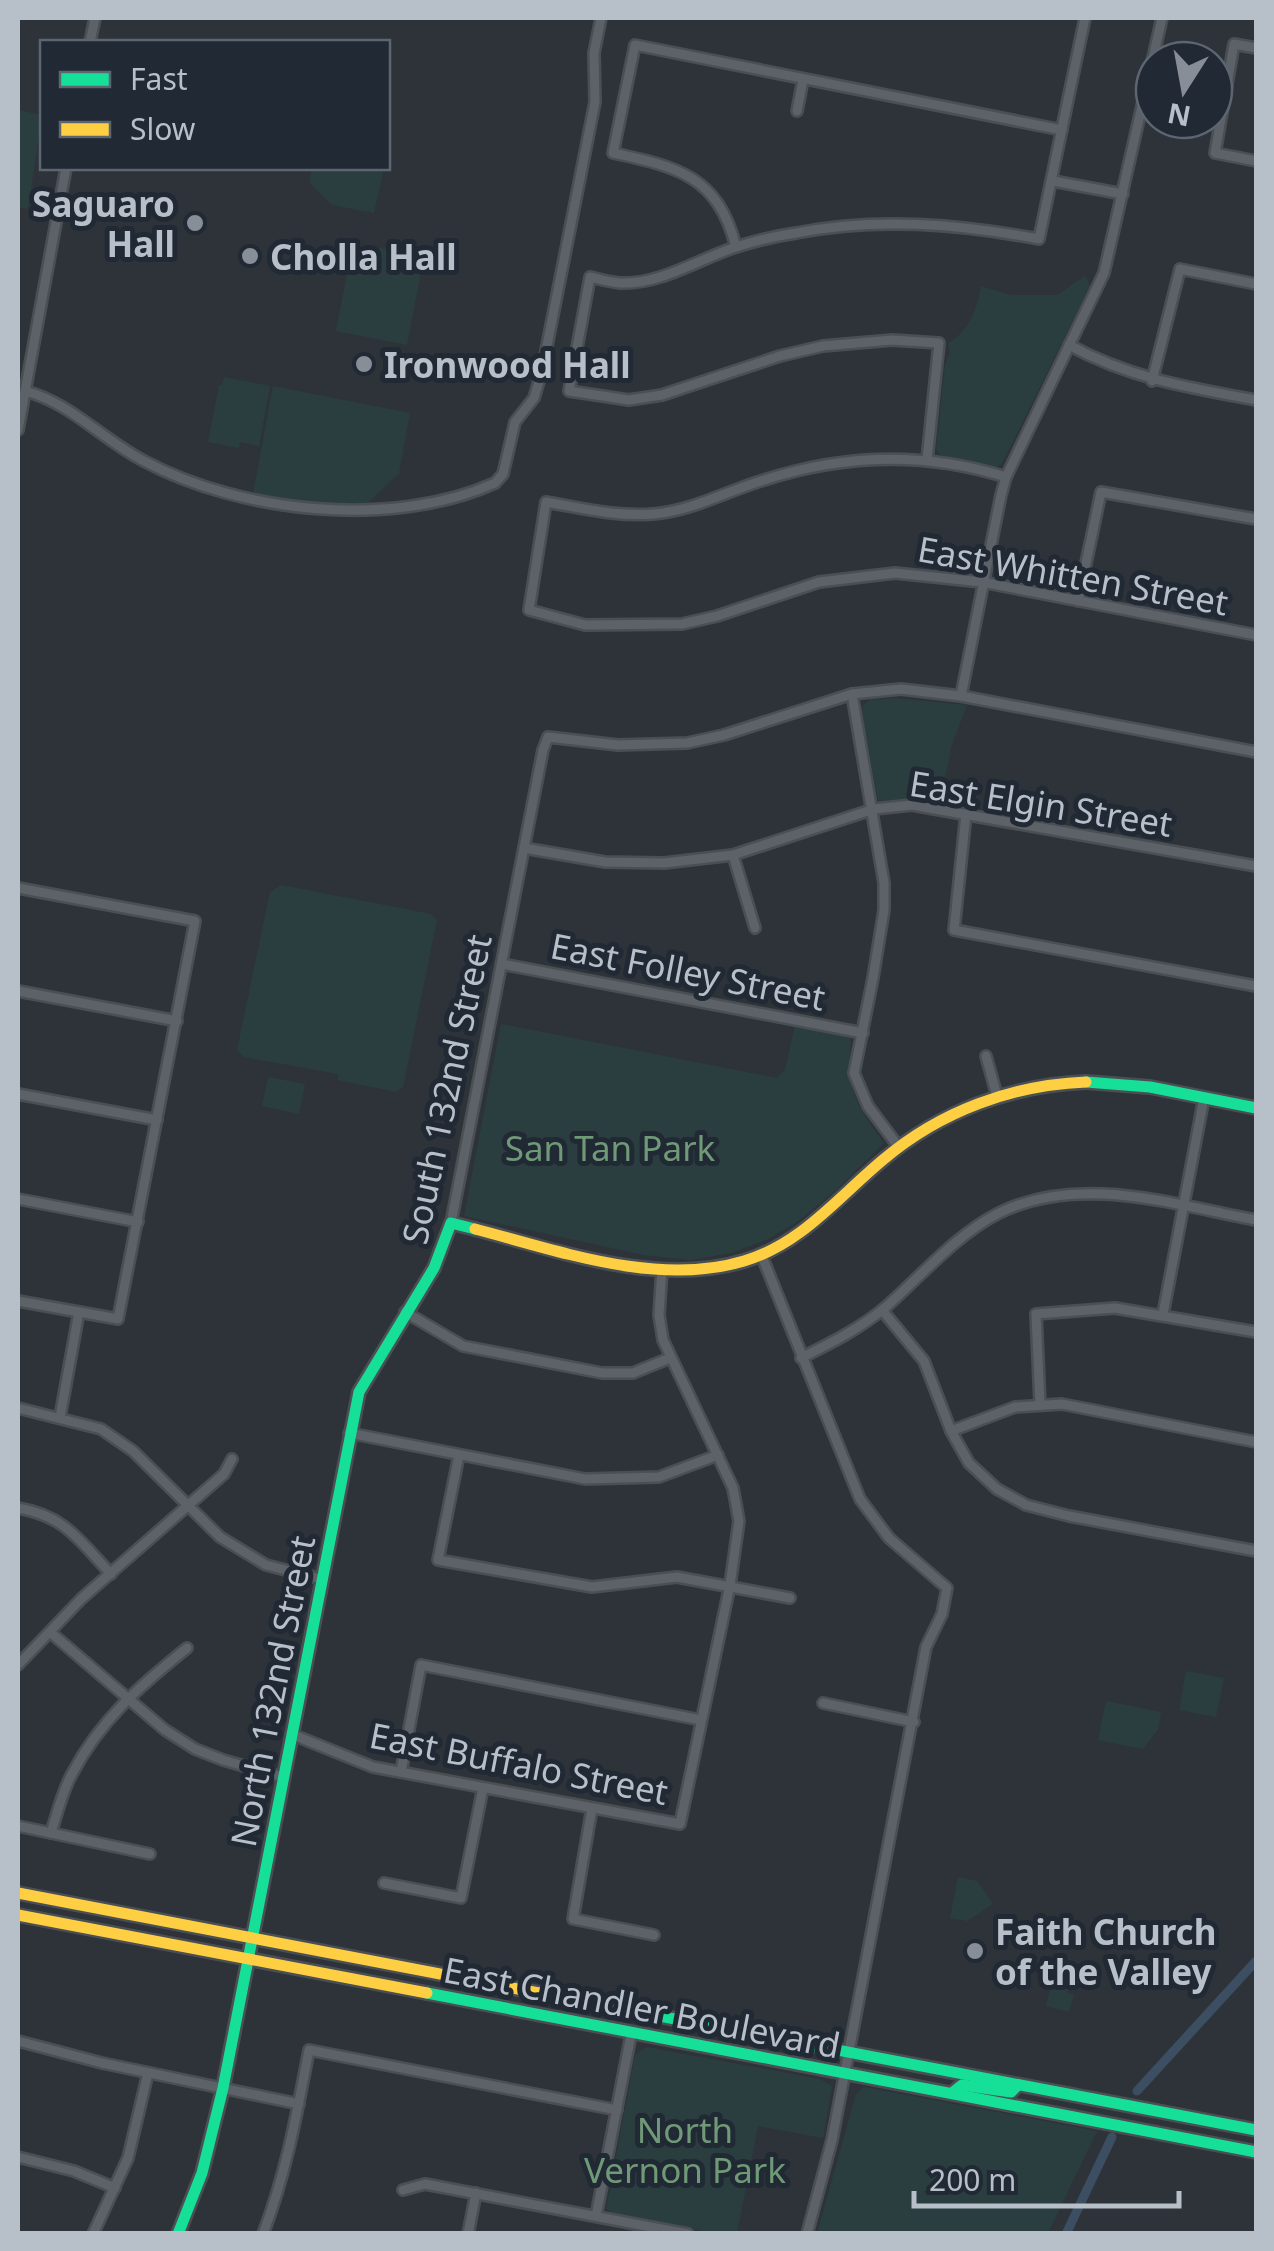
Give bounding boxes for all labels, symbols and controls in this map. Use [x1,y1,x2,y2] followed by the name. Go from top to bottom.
[40,40,390,170] legend
[1134,40,1234,140] north arrow
[130,58,188,99] text: Fast
[1164,95,1194,136] text: N
[130,108,196,149] text: Slow
[32,180,175,267] place label: Saguaro Hall
[184,212,206,234] marker: Saguaro Hall
[270,233,457,280] place label: Cholla Hall
[239,245,261,267] marker: Cholla Hall
[384,341,631,388] place label: Ironwood Hall
[353,353,375,375] marker: Ironwood Hall
[914,525,1232,625] street label: East Whitten Street
[906,759,1176,847] street label: East Elgin Street
[547,921,829,1021] street label: East Folley Street
[390,930,502,1248] street label: South 132nd Street
[505,1124,716,1171] park label: San Tan Park
[219,1532,325,1850] street label: North 132nd Street
[366,1711,672,1815] street label: East Buffalo Street
[995,1908,1216,1995] place label: Faith Church of the Valley
[964,1940,986,1962] marker: Faith Church of the Valley
[440,1946,844,2068] street label: East Chandler Boulevard
[584,2106,786,2193] park label: North Vernon Park
[914,2146,1179,2208] scale bar
[929,2159,1016,2200] text: 200 m

